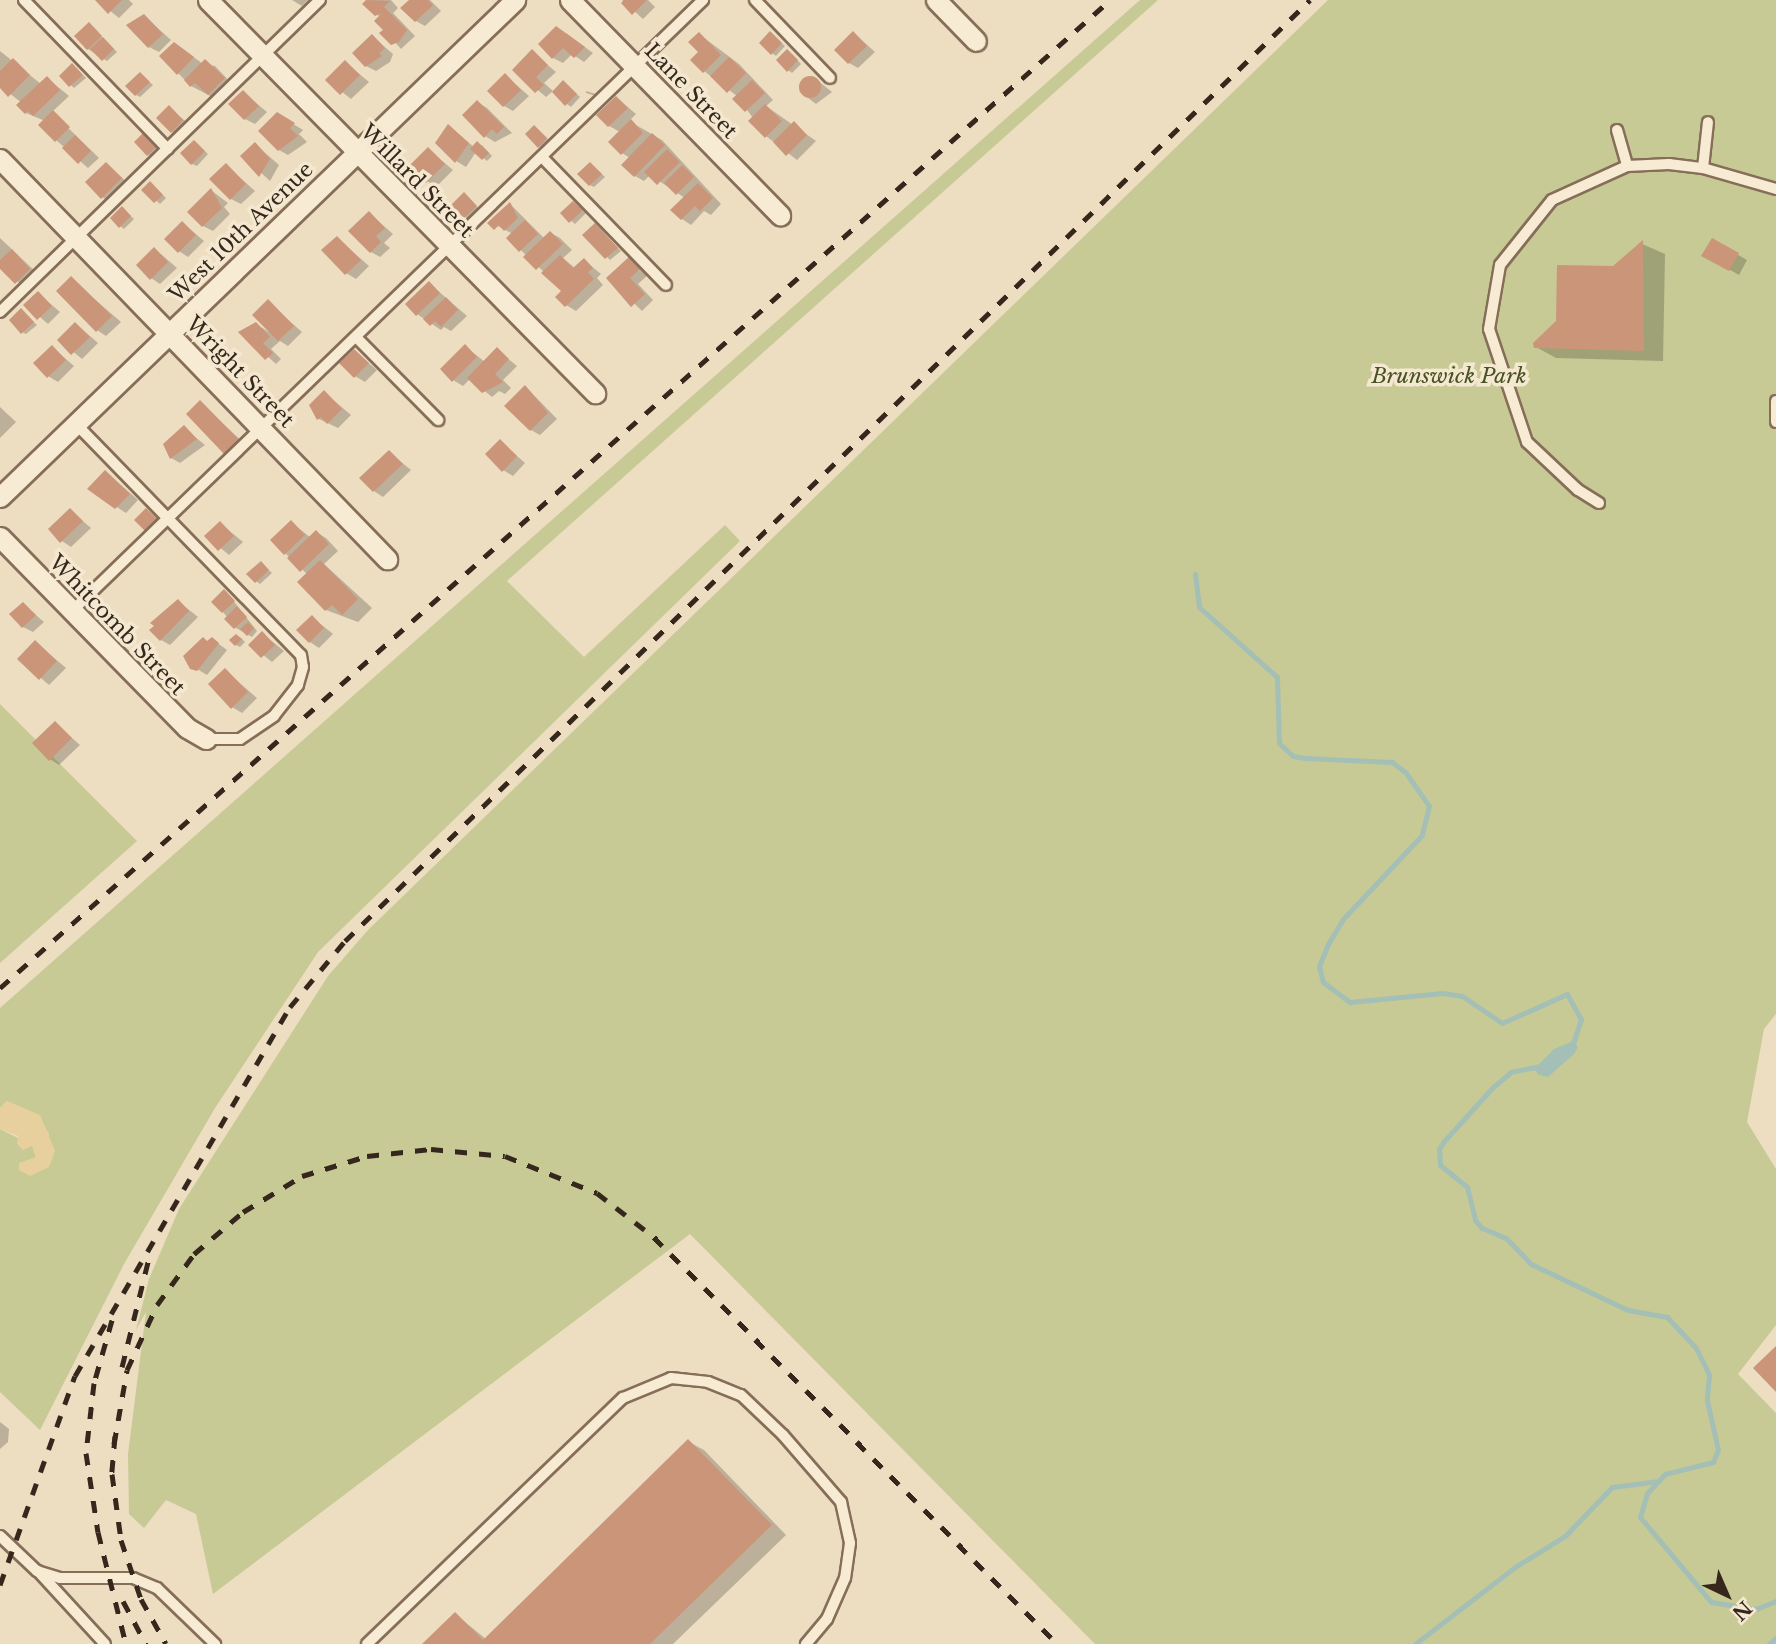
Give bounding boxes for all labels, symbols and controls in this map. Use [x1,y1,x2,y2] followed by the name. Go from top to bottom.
[639,38,743,144] street label: Lane Street
[355,119,479,243] street label: Willard Street
[163,156,319,308] street label: West 10th Avenue
[181,311,299,433] street label: Wright Street
[1371,363,1527,389] park label: Brunswick Park
[44,550,190,700] street label: Whitcomb Street
[1692,1560,1762,1630] north arrow
[1728,1596,1756,1625] text: N

